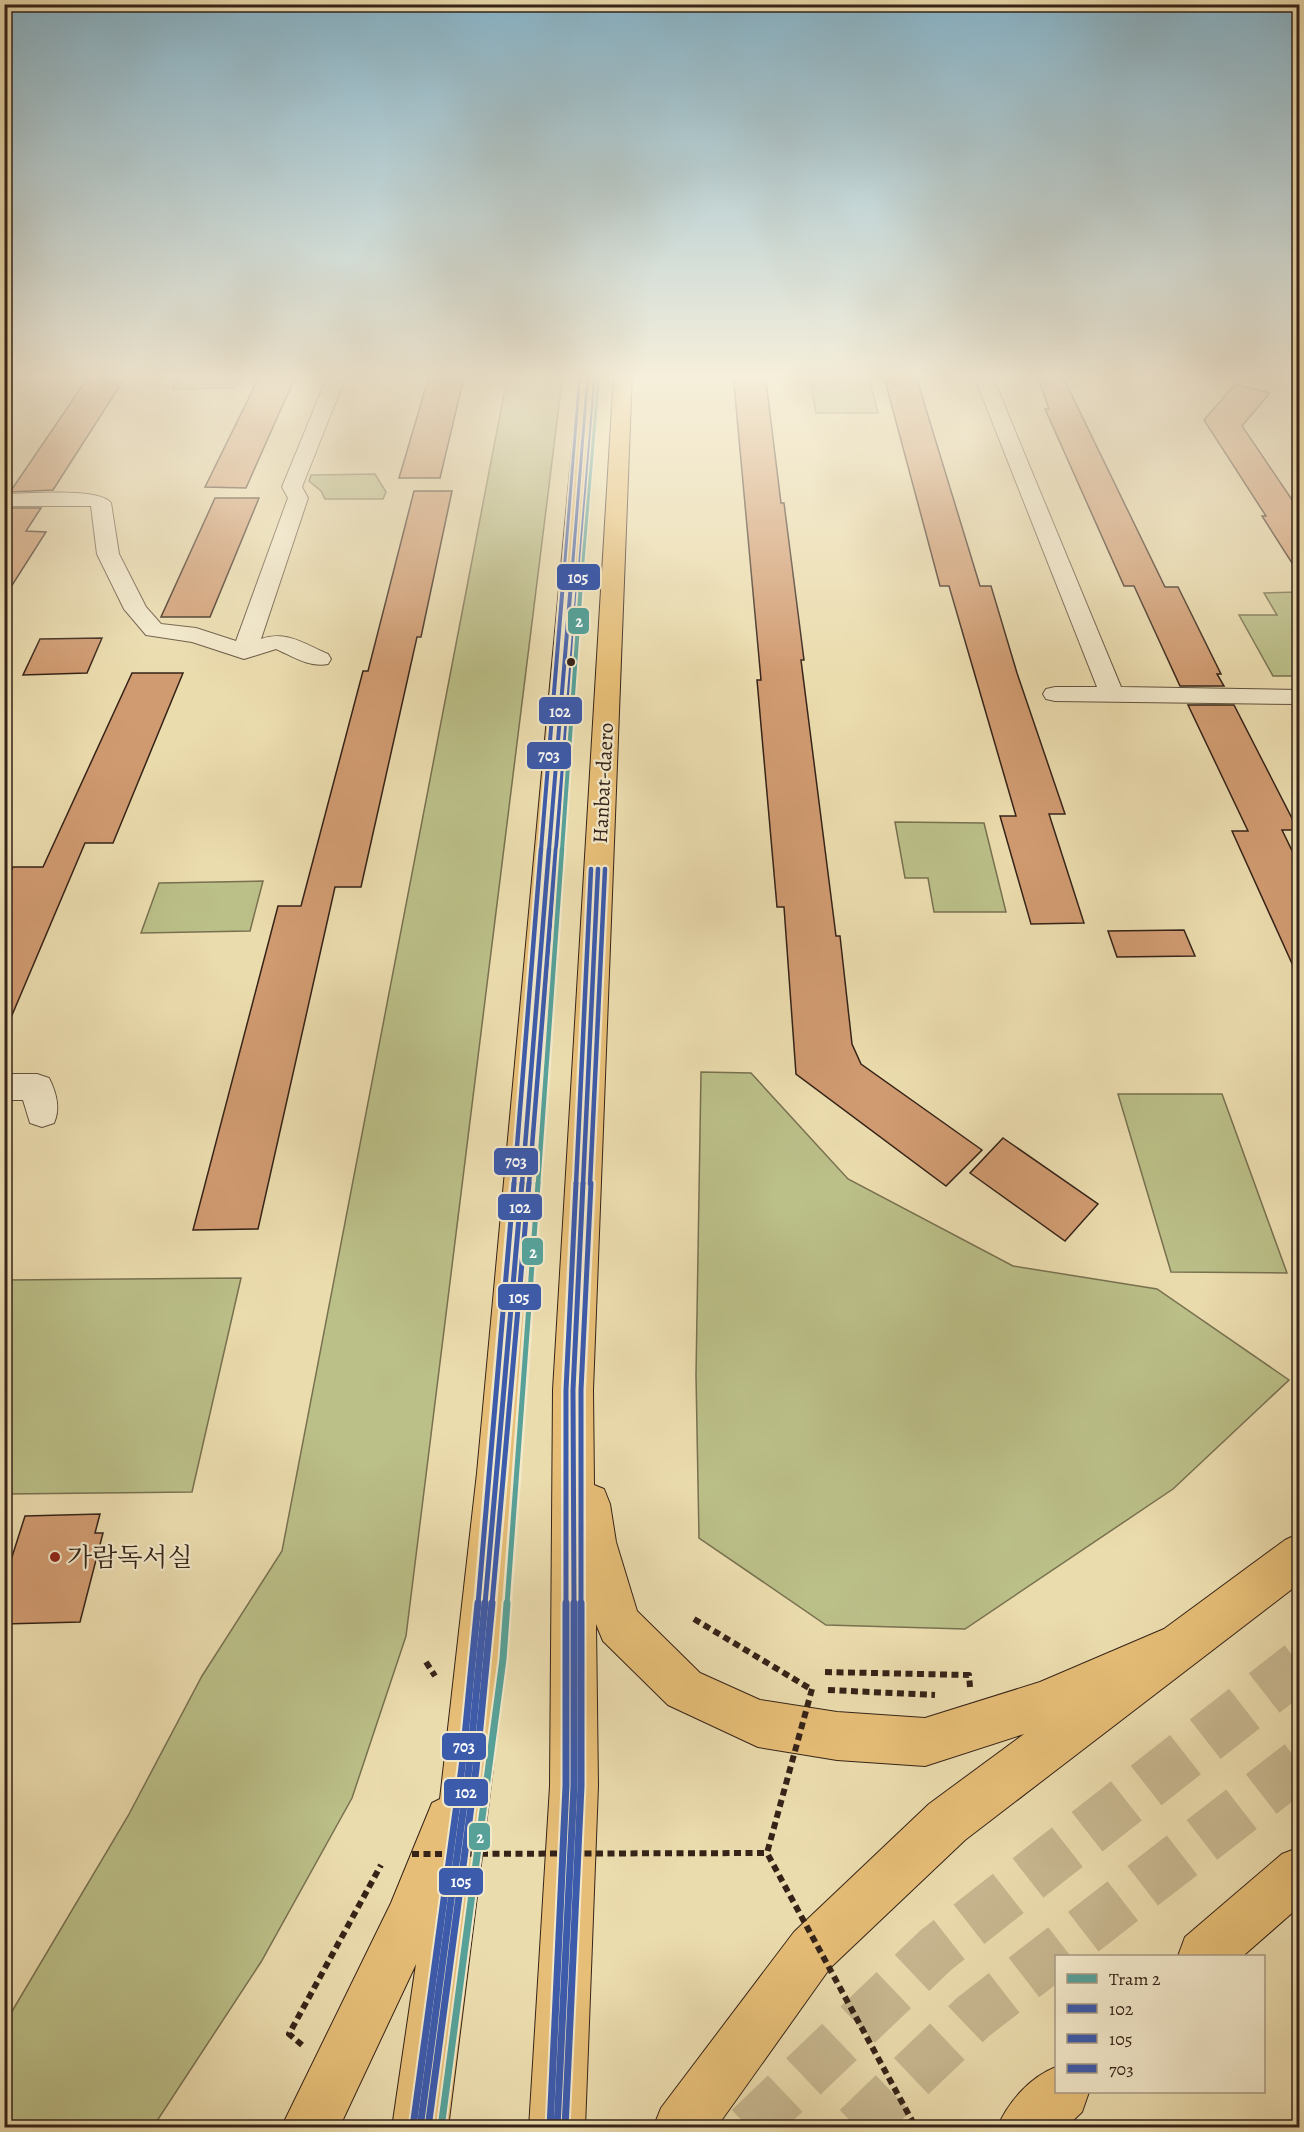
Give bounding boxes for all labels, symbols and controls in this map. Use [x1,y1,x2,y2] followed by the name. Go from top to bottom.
[556,563,601,591] line badge: 105
[568,567,588,589] text: 105
[567,607,590,635] line badge: 2
[575,611,583,633] text: 2
[565,656,577,668] unlabelled marker
[538,696,583,725] line badge: 102
[549,701,571,723] text: 102
[586,722,620,844] street label: Hanbat-daero
[526,741,572,770] line badge: 703
[538,745,560,767] text: 703
[493,1147,539,1176] line badge: 703
[505,1151,527,1173] text: 703
[497,1193,543,1221] line badge: 102
[509,1197,531,1219] text: 102
[521,1237,544,1266] line badge: 2
[529,1242,537,1264] text: 2
[497,1283,542,1311] line badge: 105
[509,1287,529,1309] text: 105
[67,1540,193,1575] place label: 가람독서실
[48,1550,62,1564] marker: 가람독서실
[441,1732,487,1761] line badge: 703
[453,1736,475,1758] text: 703
[443,1778,489,1807] line badge: 102
[455,1782,477,1804] text: 102
[468,1822,491,1851] line badge: 2
[476,1827,484,1849] text: 2
[438,1867,484,1896] line badge: 105
[451,1871,471,1893] text: 105
[1055,1955,1265,2093] legend
[1109,1967,1161,1991] text: Tram 2
[1109,1997,1134,2021] text: 102
[1109,2027,1133,2051] text: 105
[1109,2057,1134,2081] text: 703

